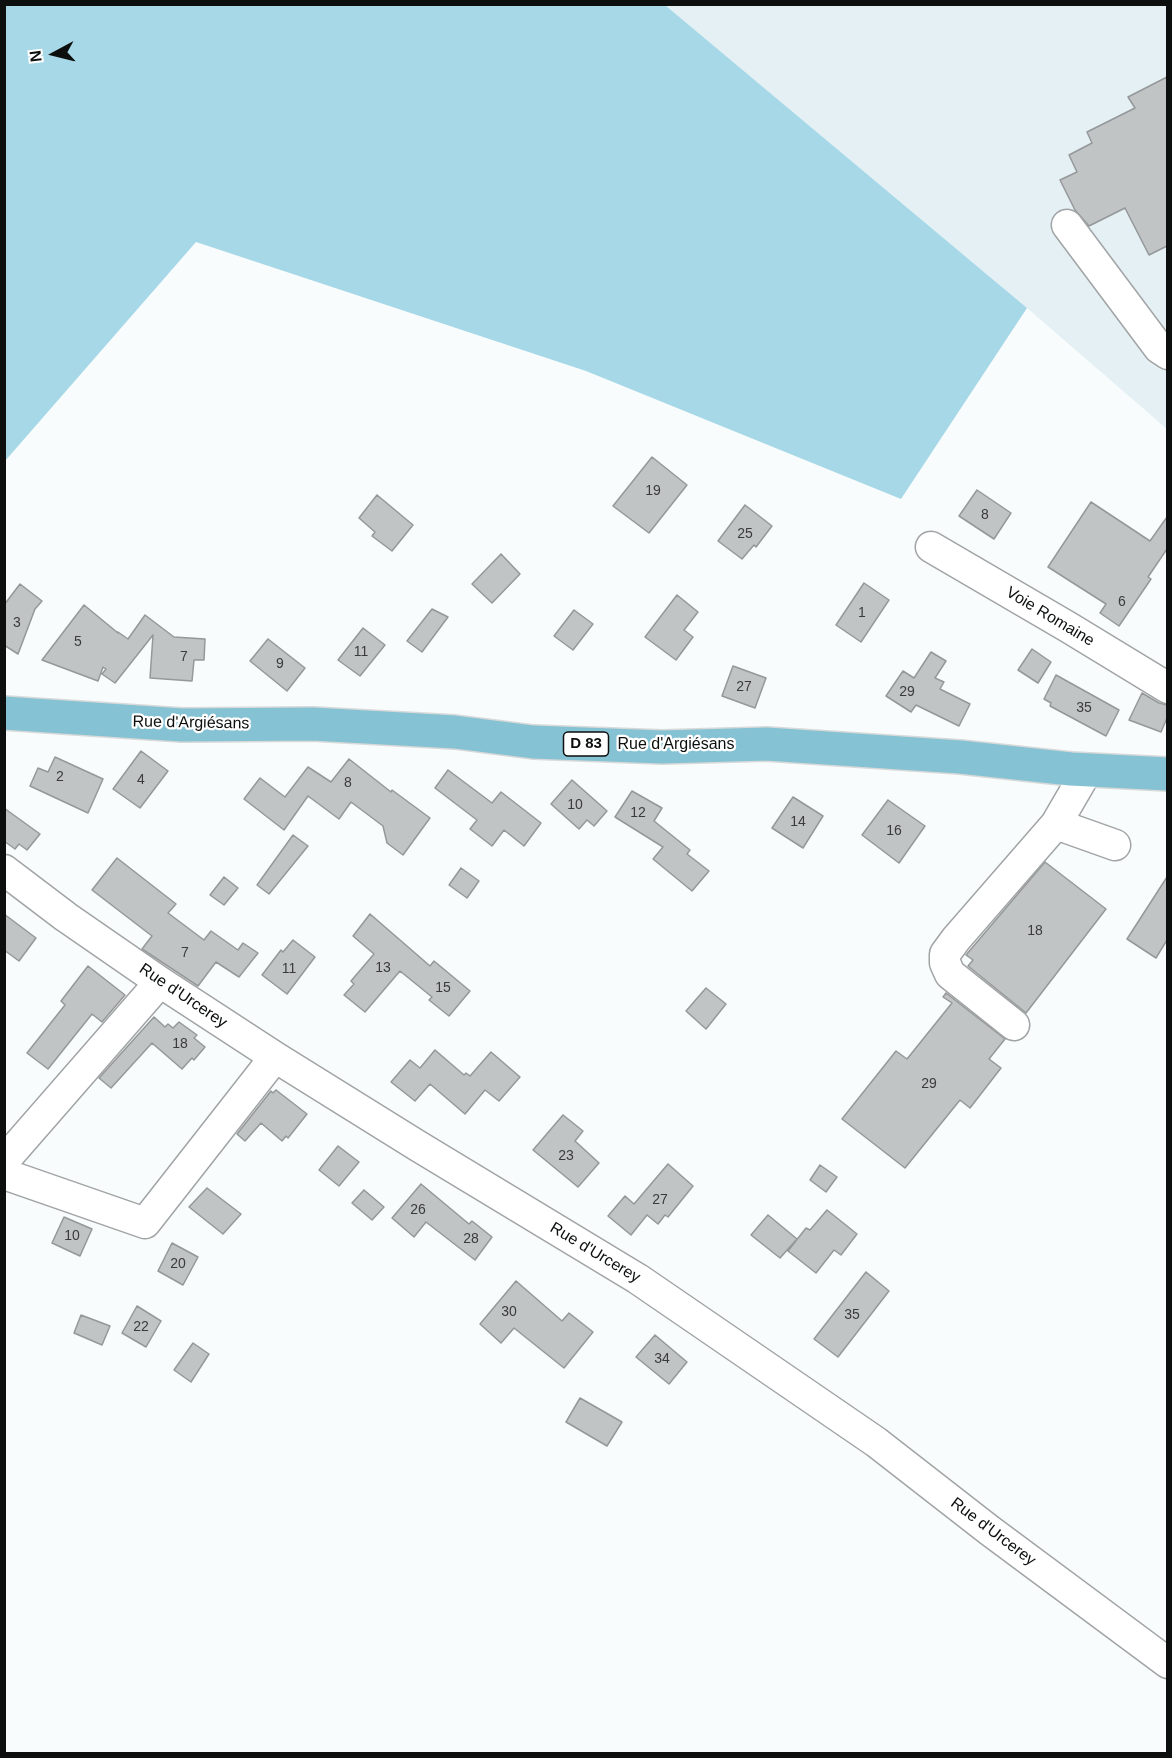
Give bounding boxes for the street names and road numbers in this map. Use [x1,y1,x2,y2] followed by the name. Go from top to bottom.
[1002,583,1098,651] street label: Voie Romaine
[132,712,250,734] street label: Rue d'Argiésans
[564,732,608,756] road number: D 83
[618,735,734,755] street label: Rue d'Argiésans
[135,960,231,1032] street label: Rue d'Urcerey
[546,1219,644,1287] street label: Rue d'Urcerey
[947,1494,1039,1570] street label: Rue d'Urcerey

